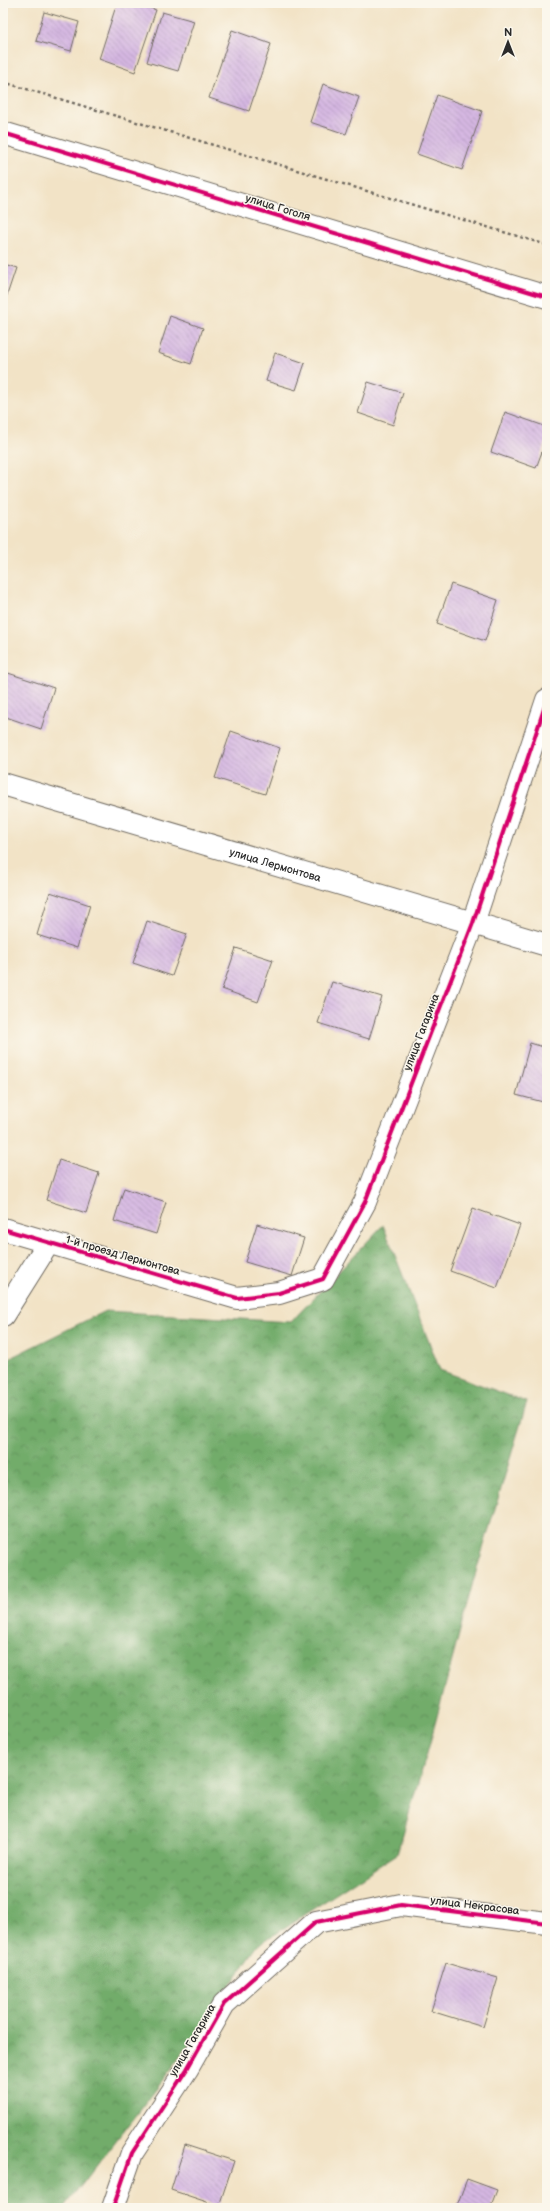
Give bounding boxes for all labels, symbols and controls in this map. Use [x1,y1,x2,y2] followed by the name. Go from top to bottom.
[488,22,528,62] north arrow
[504,26,512,39] text: N
[244,191,312,224] street label: улица Гоголя
[228,845,323,885] street label: улица Лермонтова
[401,991,442,1073] street label: улица Гагарина
[64,1233,182,1278] street label: 1-й проезд Лермонтова
[430,1894,521,1917] street label: улица Некрасова
[166,2001,219,2079] street label: улица Гагарина

